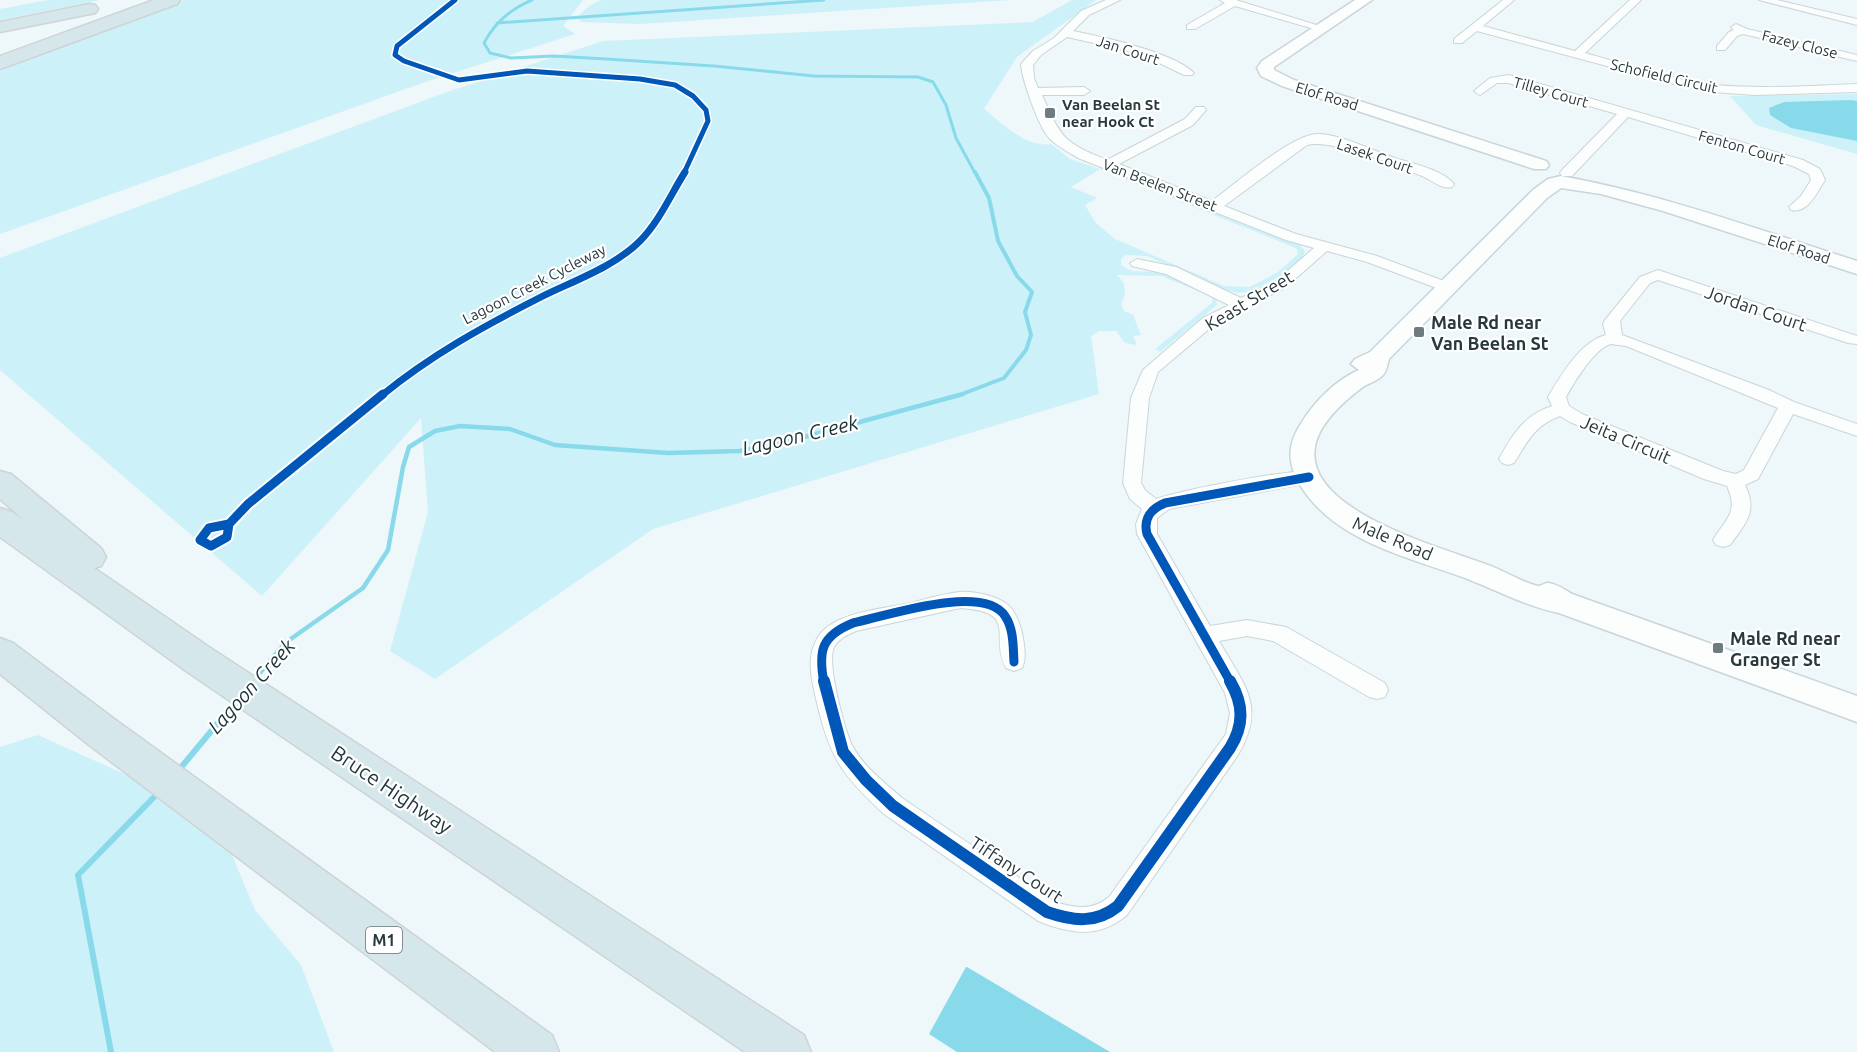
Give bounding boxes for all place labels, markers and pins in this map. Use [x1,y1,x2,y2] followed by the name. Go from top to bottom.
[1062,96,1160,130] place label: Van Beelan St near Hook Ct
[1043,106,1057,120] marker: Van Beelan St near Hook Ct
[1431,312,1549,353] place label: Male Rd near Van Beelan St
[1412,325,1426,339] marker: Male Rd near Van Beelan St
[1730,628,1841,669] place label: Male Rd near Granger St
[1711,641,1725,655] marker: Male Rd near Granger St

